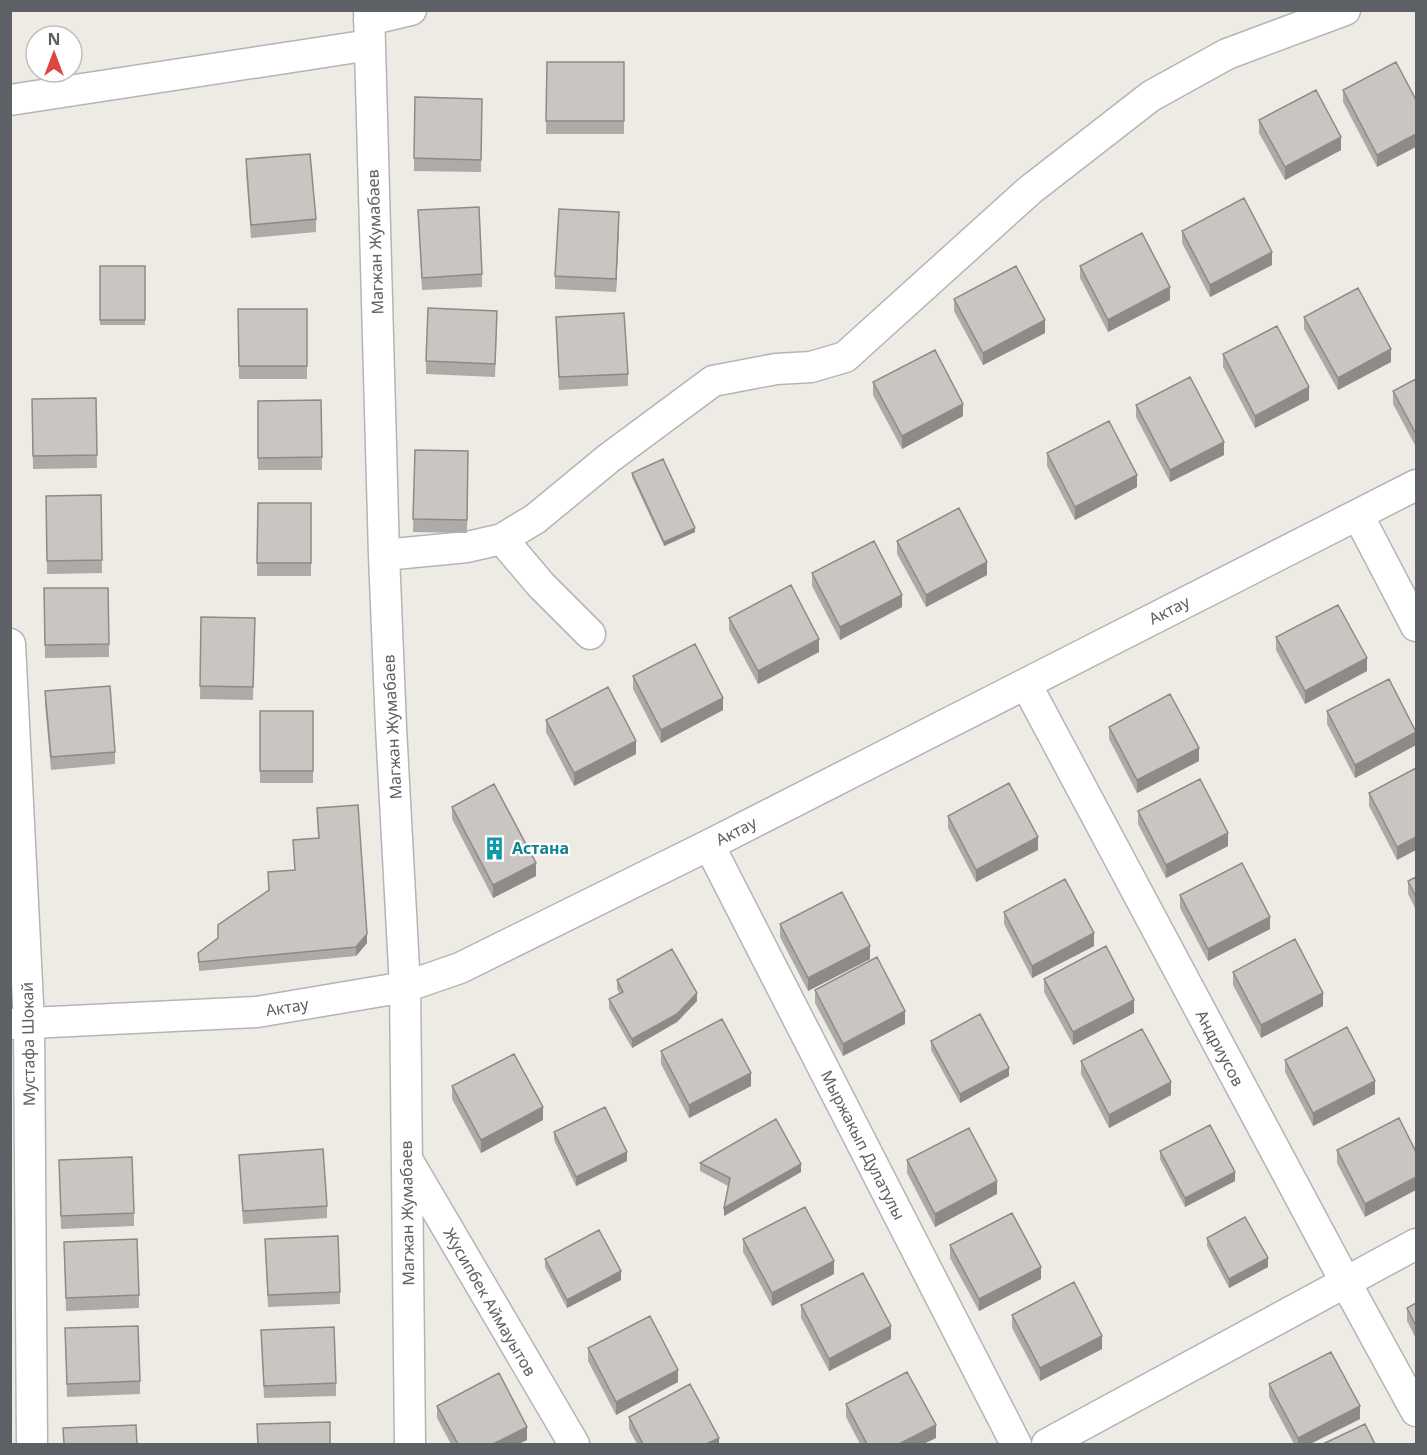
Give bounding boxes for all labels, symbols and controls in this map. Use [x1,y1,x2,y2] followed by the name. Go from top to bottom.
[24,24,84,84] north arrow
[47,28,61,50] text: N
[361,169,389,315] street label: Магжан Жумабаев
[1145,590,1194,630] street label: Актау
[377,654,407,800] street label: Магжан Жумабаев
[712,811,761,851] street label: Актау
[481,835,507,861] building icon: Астана
[512,837,569,859] place label: Астана
[16,982,40,1106] street label: Мустафа Шокай
[264,993,311,1021] street label: Актау
[1191,1006,1249,1090] street label: Андриусов
[816,1066,910,1224] street label: Мыржакып Дулатулы
[395,1140,419,1286] street label: Магжан Жумабаев
[439,1224,541,1380] street label: Жусипбек Аймауытов

